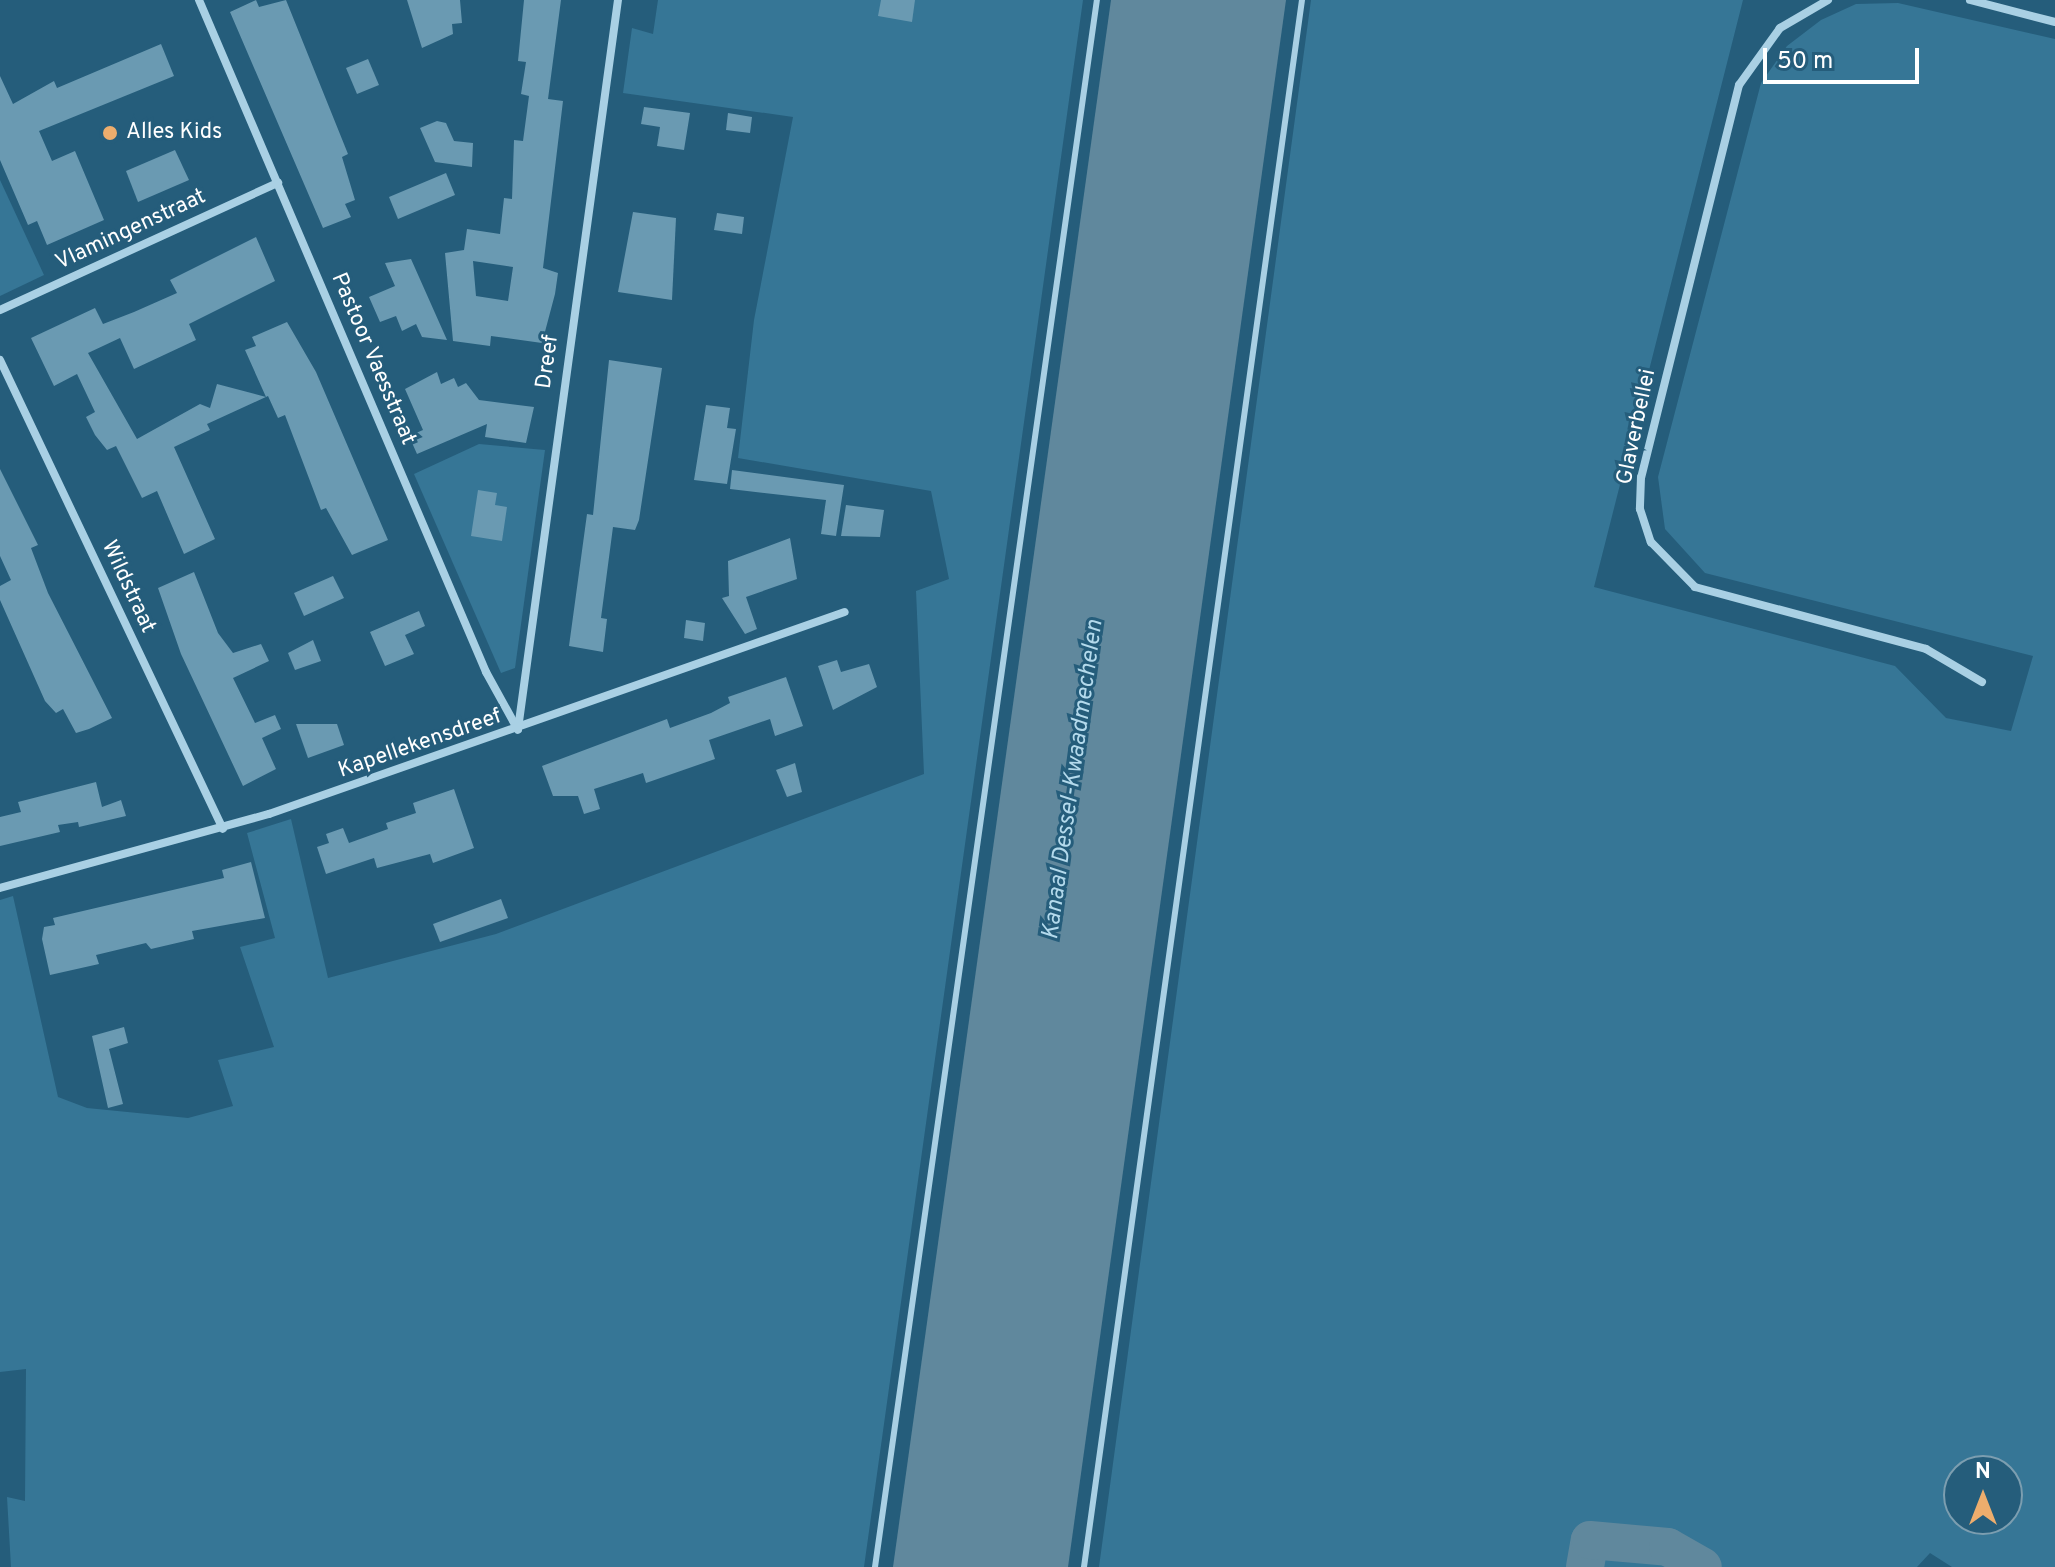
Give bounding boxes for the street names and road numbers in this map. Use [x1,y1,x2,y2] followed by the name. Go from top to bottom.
[52,184,210,276] street label: Vlamingenstraat
[325,269,421,449] street label: Pastoor Vaesstraat
[531,333,565,391] street label: Dreef
[1612,367,1662,487] street label: Glaverbellei
[95,537,161,637] street label: Wildstraat
[335,704,505,784] street label: Kapellekensdreef

